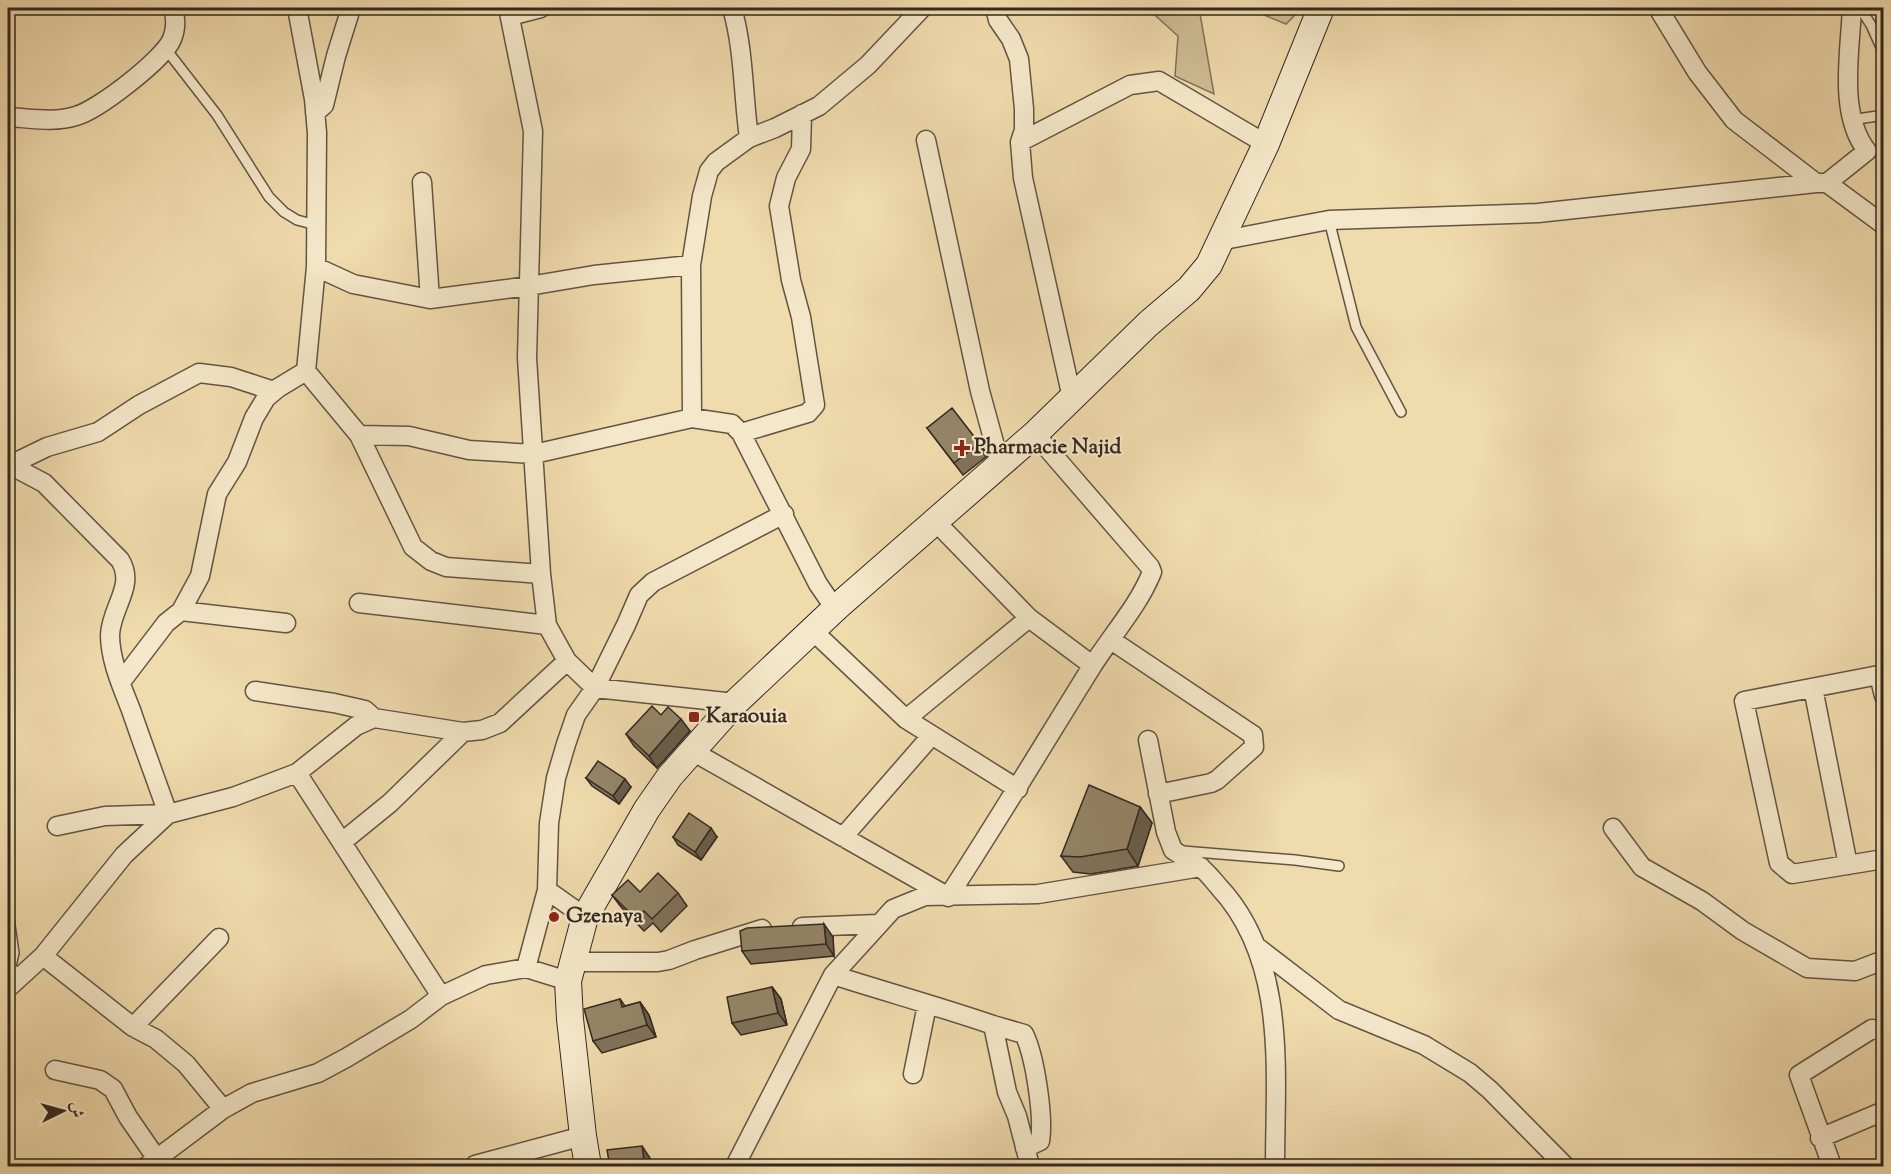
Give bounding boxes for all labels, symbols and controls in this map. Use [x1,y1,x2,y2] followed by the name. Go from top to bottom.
[974,433,1122,463] place label: Pharmacie Najid
[955,441,969,455] marker: Pharmacie Najid
[706,702,787,732] place label: Karaouia
[687,710,701,724] marker: Karaouia
[566,902,643,932] place label: Gzenaya
[547,910,561,924] marker: Gzenaya
[33,1081,93,1141] north arrow
[63,1101,88,1119] text: ش

